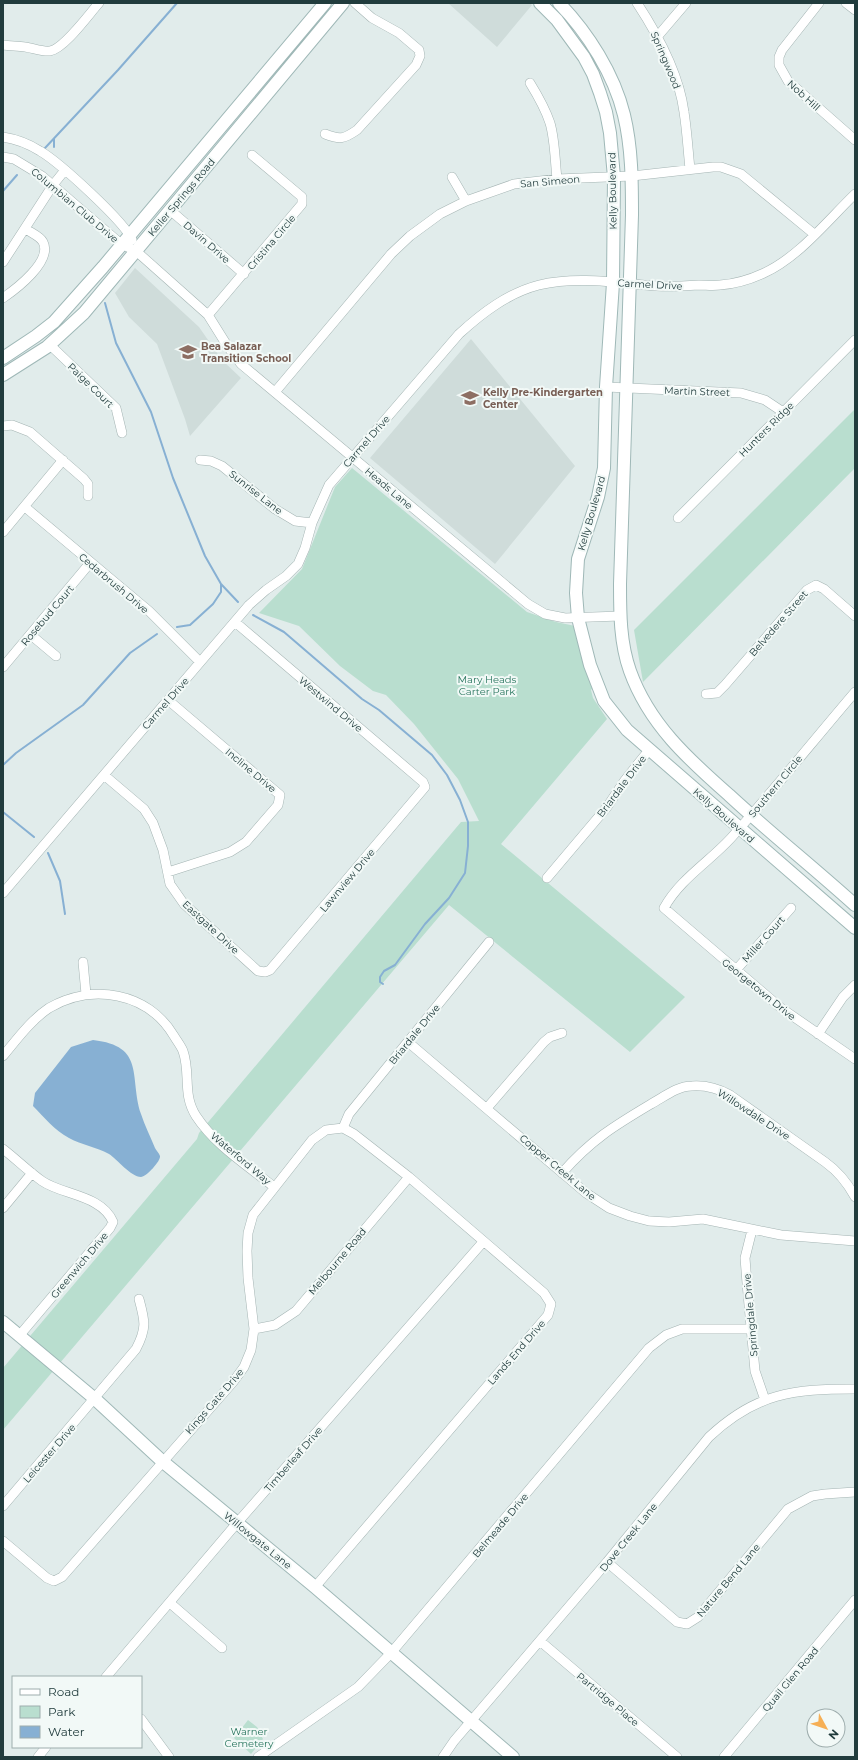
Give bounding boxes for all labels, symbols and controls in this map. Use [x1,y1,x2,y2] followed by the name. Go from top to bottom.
[648,30,683,91] street label: Springwood
[784,77,823,114] street label: Nob Hill
[605,152,620,230] street label: Kelly Boulevard
[145,156,218,239] street label: Keller Springs Road
[28,165,121,246] street label: Columbian Club Drive
[520,172,580,191] street label: San Simeon
[244,212,298,273] street label: Cristina Circle
[181,219,233,266] street label: Davin Drive
[617,276,683,293] street label: Carmel Drive
[201,340,291,365] place label: Bea Salazar Transition School
[178,342,198,362] school or university icon: Bea Salazar Transition School
[65,360,116,411] street label: Paige Court
[664,384,730,399] street label: Martin Street
[483,386,603,411] place label: Kelly Pre-Kindergarten Center
[460,388,480,408] school or university icon: Kelly Pre-Kindergarten Center
[736,399,797,460] street label: Hunters Ridge
[340,413,393,470] street label: Carmel Drive
[362,465,415,512] street label: Heads Lane
[226,467,285,517] street label: Sunrise Lane
[575,474,608,552] street label: Kelly Boulevard
[76,550,151,616] street label: Cedarbrush Drive
[18,582,77,648] street label: Rosebud Court
[746,588,811,659] street label: Belvedere Street
[457,673,517,698] park label: Mary Heads Carter Park
[296,674,365,735] street label: Westwind Drive
[139,675,192,732] street label: Carmel Drive
[223,745,279,795] street label: Incline Drive
[594,753,649,820] street label: Briardale Drive
[746,753,805,820] street label: Southern Circle
[690,785,757,846] street label: Kelly Boulevard
[317,846,378,915] street label: Lawnview Drive
[180,898,242,957] street label: Eastgate Drive
[739,913,788,965] street label: Miller Court
[719,956,798,1023] street label: Georgetown Drive
[386,1001,443,1067] street label: Briardale Drive
[715,1086,792,1143] street label: Willowdale Drive
[208,1129,274,1188] street label: Waterford Way
[517,1132,598,1203] street label: Copper Creek Lane
[306,1225,369,1298] street label: Melbourne Road
[48,1229,111,1301] street label: Greenwich Drive
[740,1273,761,1357] street label: Springdale Drive
[485,1317,548,1387] street label: Lands End Drive
[182,1366,247,1437] street label: Kings Gate Drive
[20,1421,78,1485] street label: Leicester Drive
[261,1424,325,1495] street label: Timberleaf Drive
[470,1490,531,1560] street label: Belmeade Drive
[597,1500,660,1574] street label: Dove Creek Lane
[221,1509,294,1572] street label: Willowgate Lane
[694,1541,763,1620] street label: Nature Bend Lane
[759,1644,821,1715] street label: Quail Glen Road
[574,1670,642,1729] street label: Partridge Place
[12,1676,142,1748] legend
[48,1684,79,1699] text: Road
[48,1704,76,1719] text: Park
[806,1708,846,1748] north arrow
[48,1724,85,1739] text: Water
[225,1725,274,1750] park label: Warner Cemetery
[825,1727,842,1742] text: N

